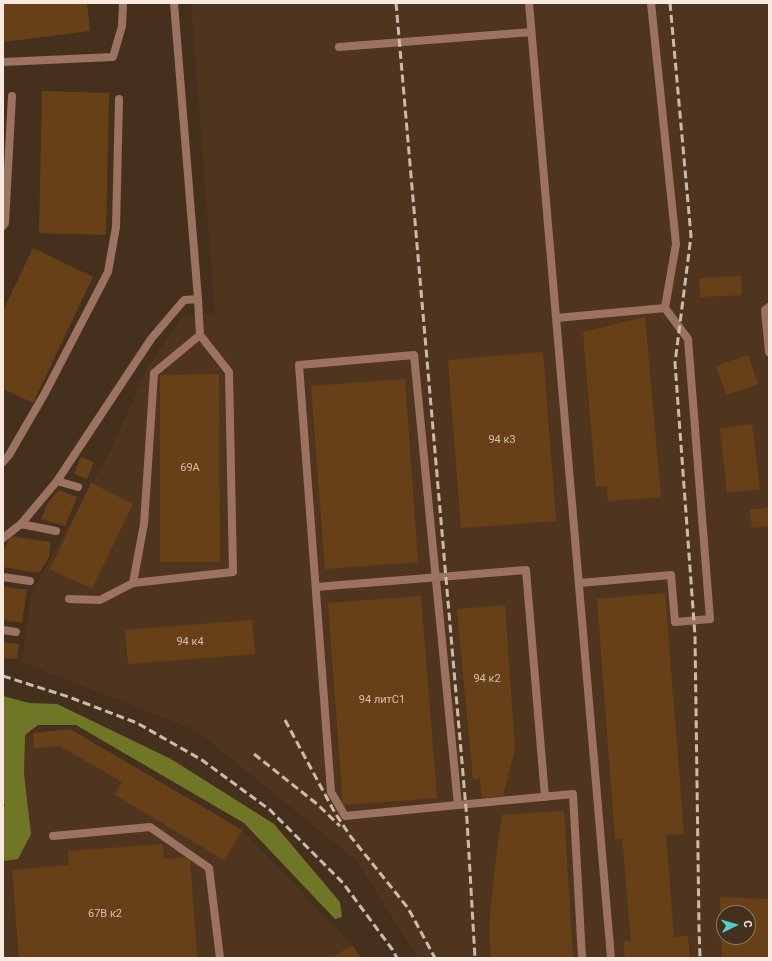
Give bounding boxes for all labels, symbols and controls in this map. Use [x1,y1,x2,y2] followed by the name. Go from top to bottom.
[488,433,516,447] house number: 94 к3
[180,461,200,475] house number: 69А
[176,635,204,649] house number: 94 к4
[473,672,501,686] house number: 94 к2
[359,693,405,707] house number: 94 литС1
[716,905,756,945] north arrow
[88,907,122,921] house number: 67В к2
[741,920,754,928] text: С

